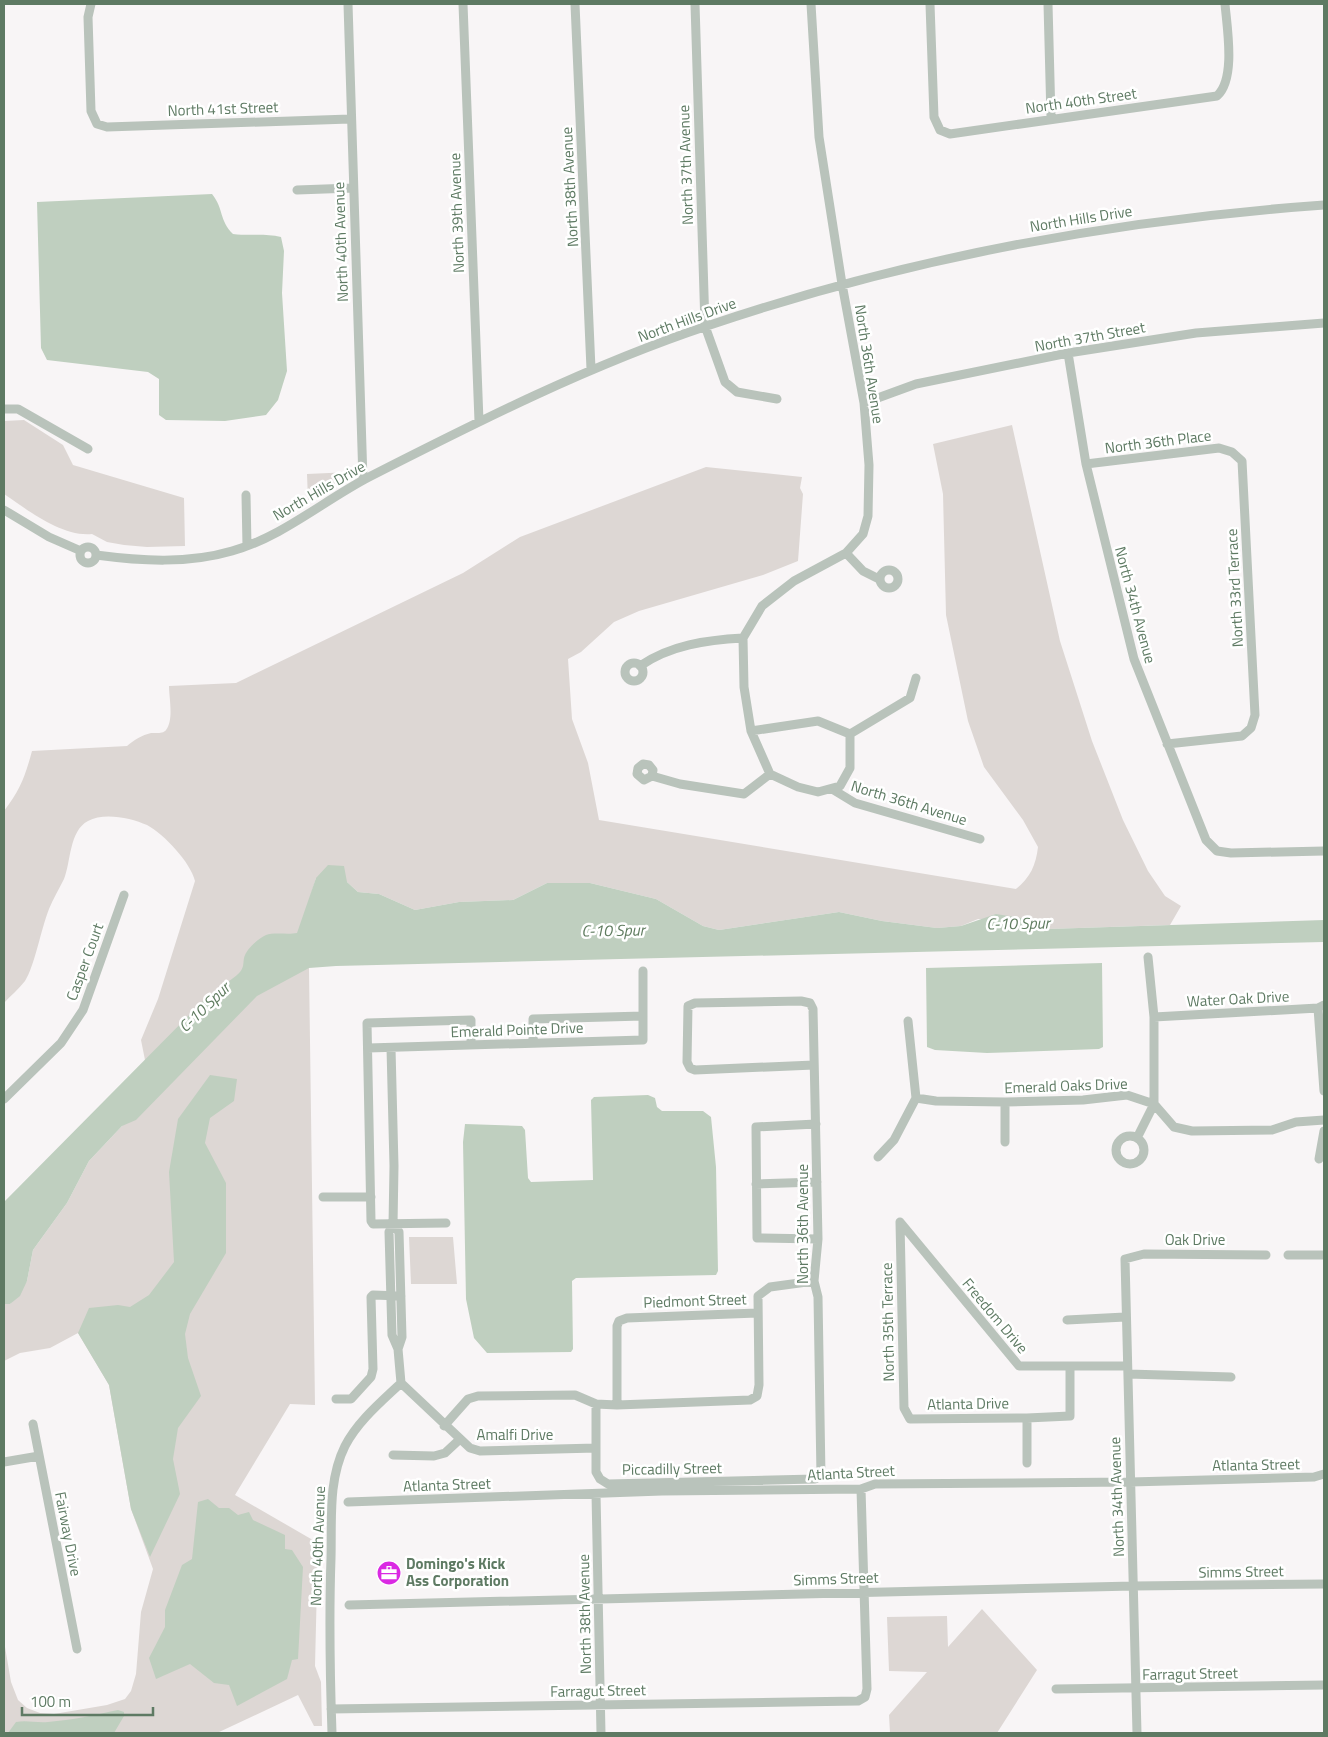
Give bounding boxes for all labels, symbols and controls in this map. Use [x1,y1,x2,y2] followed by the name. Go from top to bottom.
[1024,81,1139,120] street label: North 40th Street
[167,95,279,122] street label: North 41st Street
[672,105,699,225] street label: North 37th Avenue
[555,126,584,248] street label: North 38th Avenue
[443,153,470,273] street label: North 39th Avenue
[327,182,354,302] street label: North 40th Avenue
[1028,199,1134,238] street label: North Hills Drive
[634,291,739,348] street label: North Hills Drive
[849,303,890,425] street label: North 36th Avenue
[1033,315,1148,358] street label: North 37th Street
[1103,424,1213,459] street label: North 36th Place
[268,455,369,526] street label: North Hills Drive
[1220,528,1249,648] street label: North 33rd Terrace
[1109,544,1162,666] street label: North 34th Avenue
[848,774,970,831] street label: North 36th Avenue
[986,910,1052,936] water label: C-10 Spur
[581,917,647,943] water label: C-10 Spur
[60,919,109,1004] street label: Casper Court
[173,975,237,1038] water label: C-10 Spur
[1186,984,1290,1013] street label: Water Oak Drive
[450,1016,584,1043] street label: Emerald Pointe Drive
[1004,1072,1128,1099] street label: Emerald Oaks Drive
[791,1164,814,1284] street label: North 36th Avenue
[1165,1228,1225,1251] street label: Oak Drive
[875,1262,900,1382] street label: North 35th Terrace
[957,1273,1034,1358] street label: Freedom Drive
[643,1287,748,1314] street label: Piedmont Street
[927,1391,1009,1416] street label: Atlanta Drive
[477,1423,553,1446] street label: Amalfi Drive
[1103,1437,1130,1557] street label: North 34th Avenue
[1212,1452,1301,1477] street label: Atlanta Street
[622,1456,723,1481] street label: Piccadilly Street
[807,1459,896,1486] street label: Atlanta Street
[403,1471,492,1498] street label: Atlanta Street
[304,1486,331,1606] street label: North 40th Avenue
[49,1490,88,1578] street label: Fairway Drive
[406,1552,509,1592] place label: Domingo's Kick Ass Corporation
[572,1554,597,1674] street label: North 38th Avenue
[1198,1559,1285,1584] street label: Simms Street
[376,1560,402,1586] office icon: Domingo's Kick Ass Corporation
[793,1565,880,1591] street label: Simms Street
[1142,1661,1239,1686] street label: Farragut Street
[550,1678,647,1703] street label: Farragut Street
[22,1684,154,1716] scale bar
[30,1690,71,1713] text: 100 m

